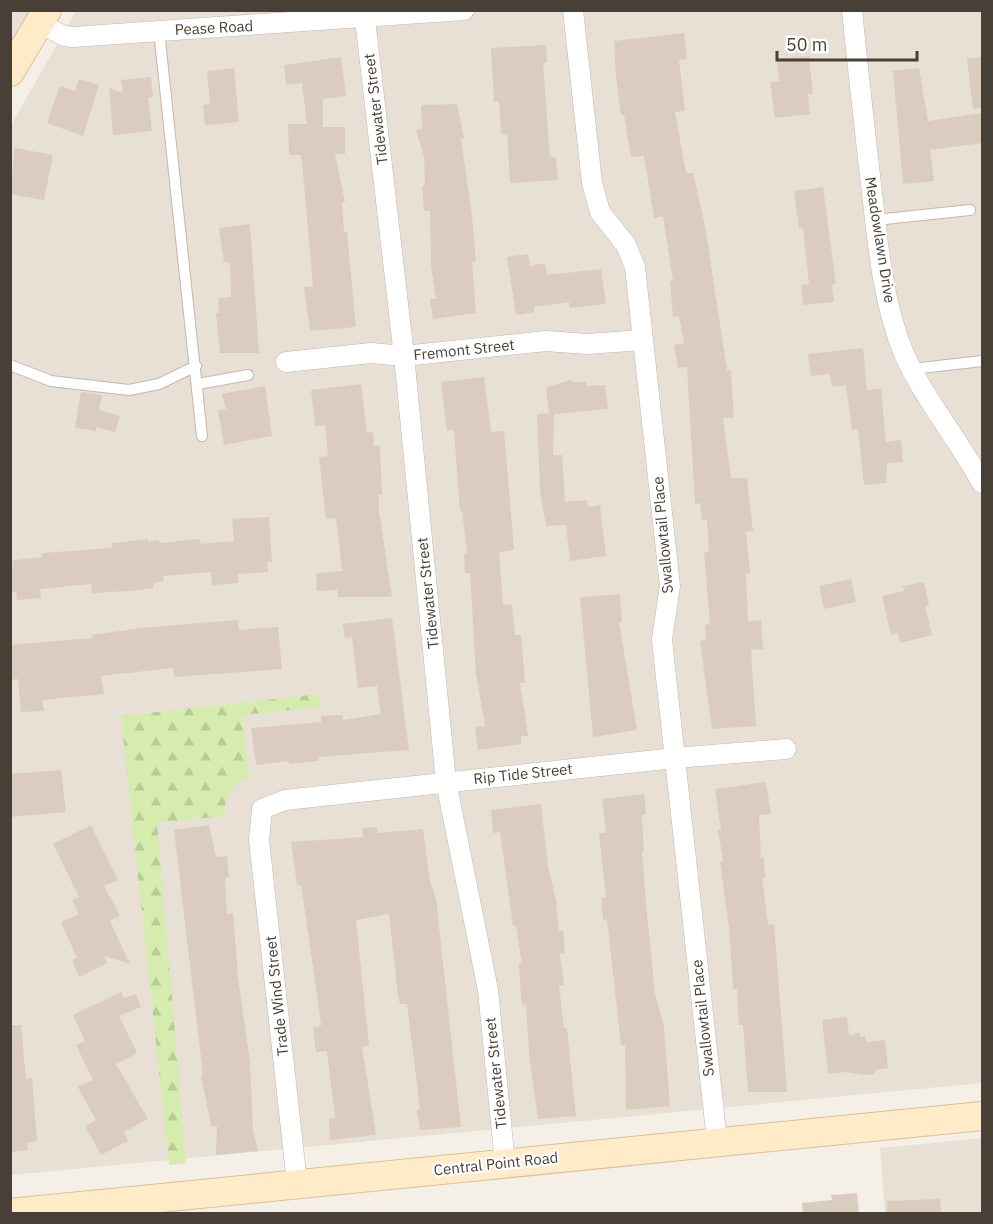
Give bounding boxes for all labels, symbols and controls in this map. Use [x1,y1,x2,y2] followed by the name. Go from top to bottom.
[174,16,254,39] street label: Pease Road
[777,24,916,62] scale bar
[786,33,828,56] text: 50 m
[359,52,392,166] street label: Tidewater Street
[861,176,900,304] street label: Meadowlawn Drive
[412,335,516,364] street label: Fremont Street
[648,476,677,594] street label: Swallowtail Place
[412,536,443,650] street label: Tidewater Street
[472,759,573,788] street label: Rip Tide Street
[261,935,292,1057] street label: Trade Wind Street
[687,959,718,1078] street label: Swallowtail Place
[480,1016,511,1130] street label: Tidewater Street
[433,1148,559,1179] street label: Central Point Road

